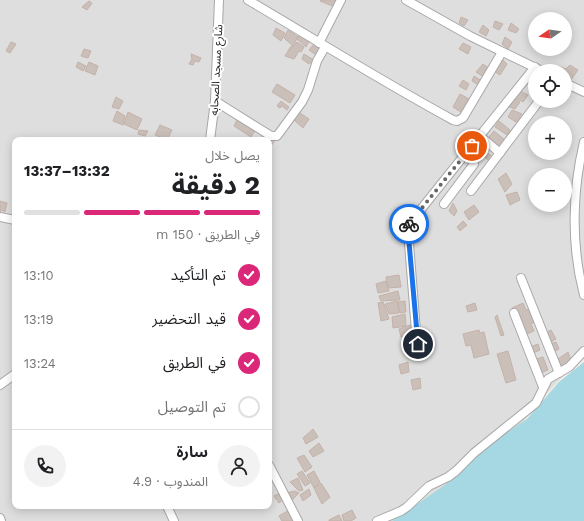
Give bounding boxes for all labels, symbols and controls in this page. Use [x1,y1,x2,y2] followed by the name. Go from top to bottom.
[528,12,572,56] north arrow
[528,12,572,212] map controls
[208,24,226,116] street label: شارع مسجد الصحابه
[528,64,572,108] button: locate
[528,116,572,160] button: +
[455,129,489,163] pin
[461,135,483,157] icon: bag
[205,148,260,163] text: يصل خلال
[24,162,110,180] text: 13:32–13:37
[528,168,572,212] button: −
[172,170,260,200] text: 2 دقيقة
[389,204,429,244] courier
[398,213,420,235] icon: bike
[156,227,260,242] text: في الطريق · 150 m
[238,264,260,286] icon: check
[171,266,226,284] text: تم التأكيد
[24,268,54,283] text: 13:10
[238,308,260,330] icon: check
[152,310,226,328] text: قيد التحضير
[24,312,54,327] text: 13:19
[401,327,435,361] pin
[407,333,429,355] icon: home
[238,352,260,374] icon: check
[163,354,226,372] text: في الطريق
[24,356,56,371] text: 13:24
[158,398,226,416] text: تم التوصيل
[176,443,208,461] text: سارة
[24,445,66,487] button: phone
[218,445,260,487] button: person
[133,474,208,489] text: المندوب · 4.9

